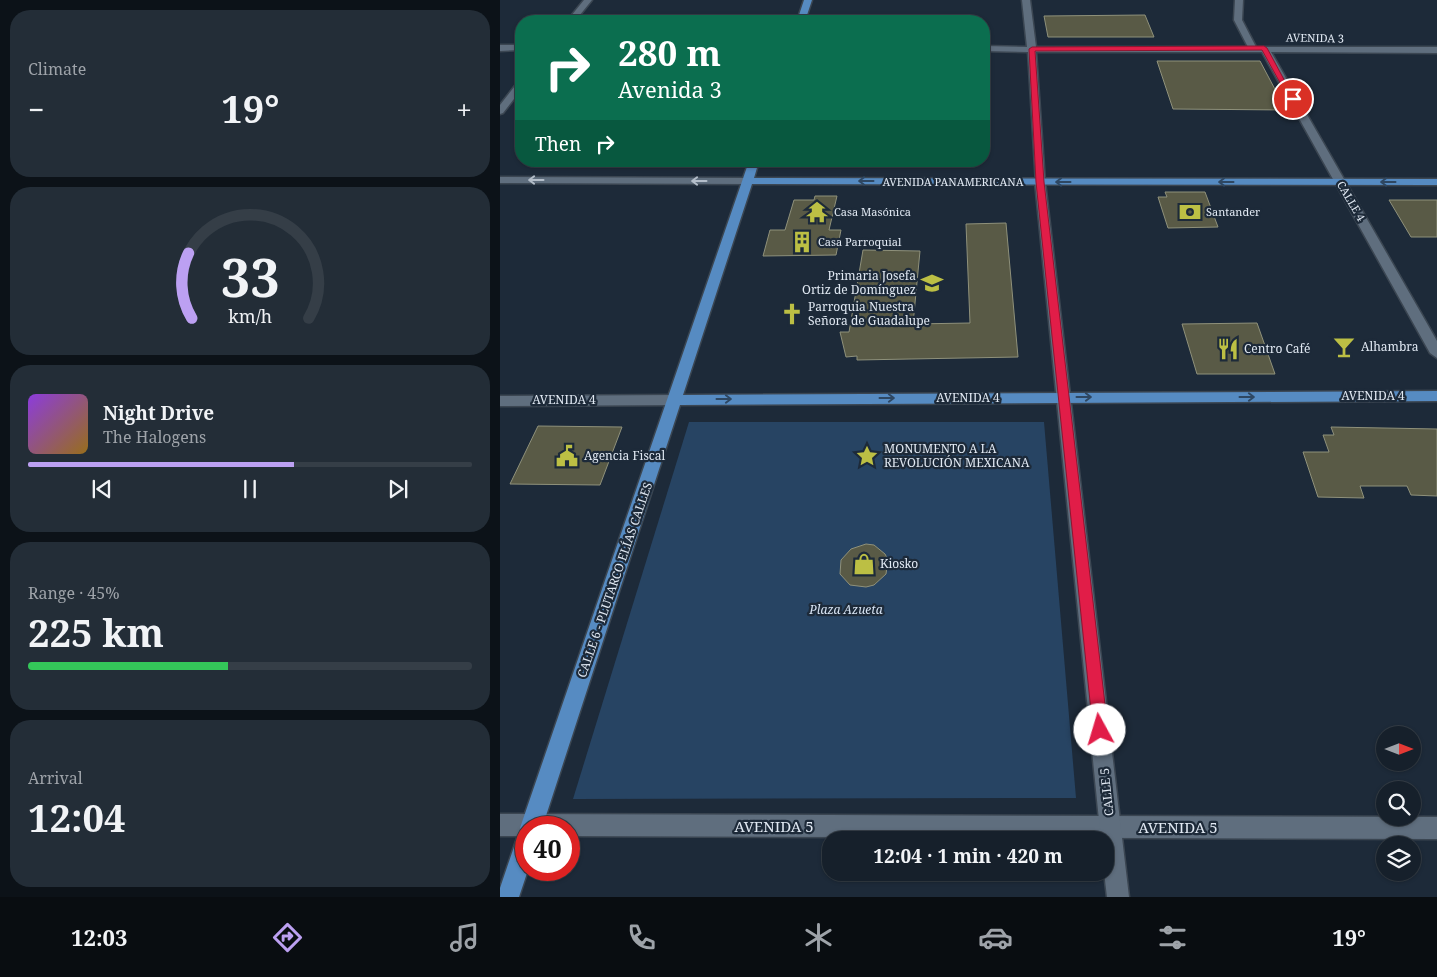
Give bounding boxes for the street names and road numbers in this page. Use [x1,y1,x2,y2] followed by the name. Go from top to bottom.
[1286,29,1344,46] street label: AVENIDA 3
[882,174,1024,189] street label: AVENIDA PANAMERICANA
[1334,178,1369,224] street label: CALLE 4
[1341,387,1405,404] street label: AVENIDA 4
[936,389,1000,406] street label: AVENIDA 4
[532,391,596,408] street label: AVENIDA 4
[573,480,656,680] street label: CALLE 6 - PLUTARCO ELÍAS CALLES
[1096,767,1117,817] street label: CALLE 5
[734,816,814,836] street label: AVENIDA 5
[1138,817,1218,837] street label: AVENIDA 5

